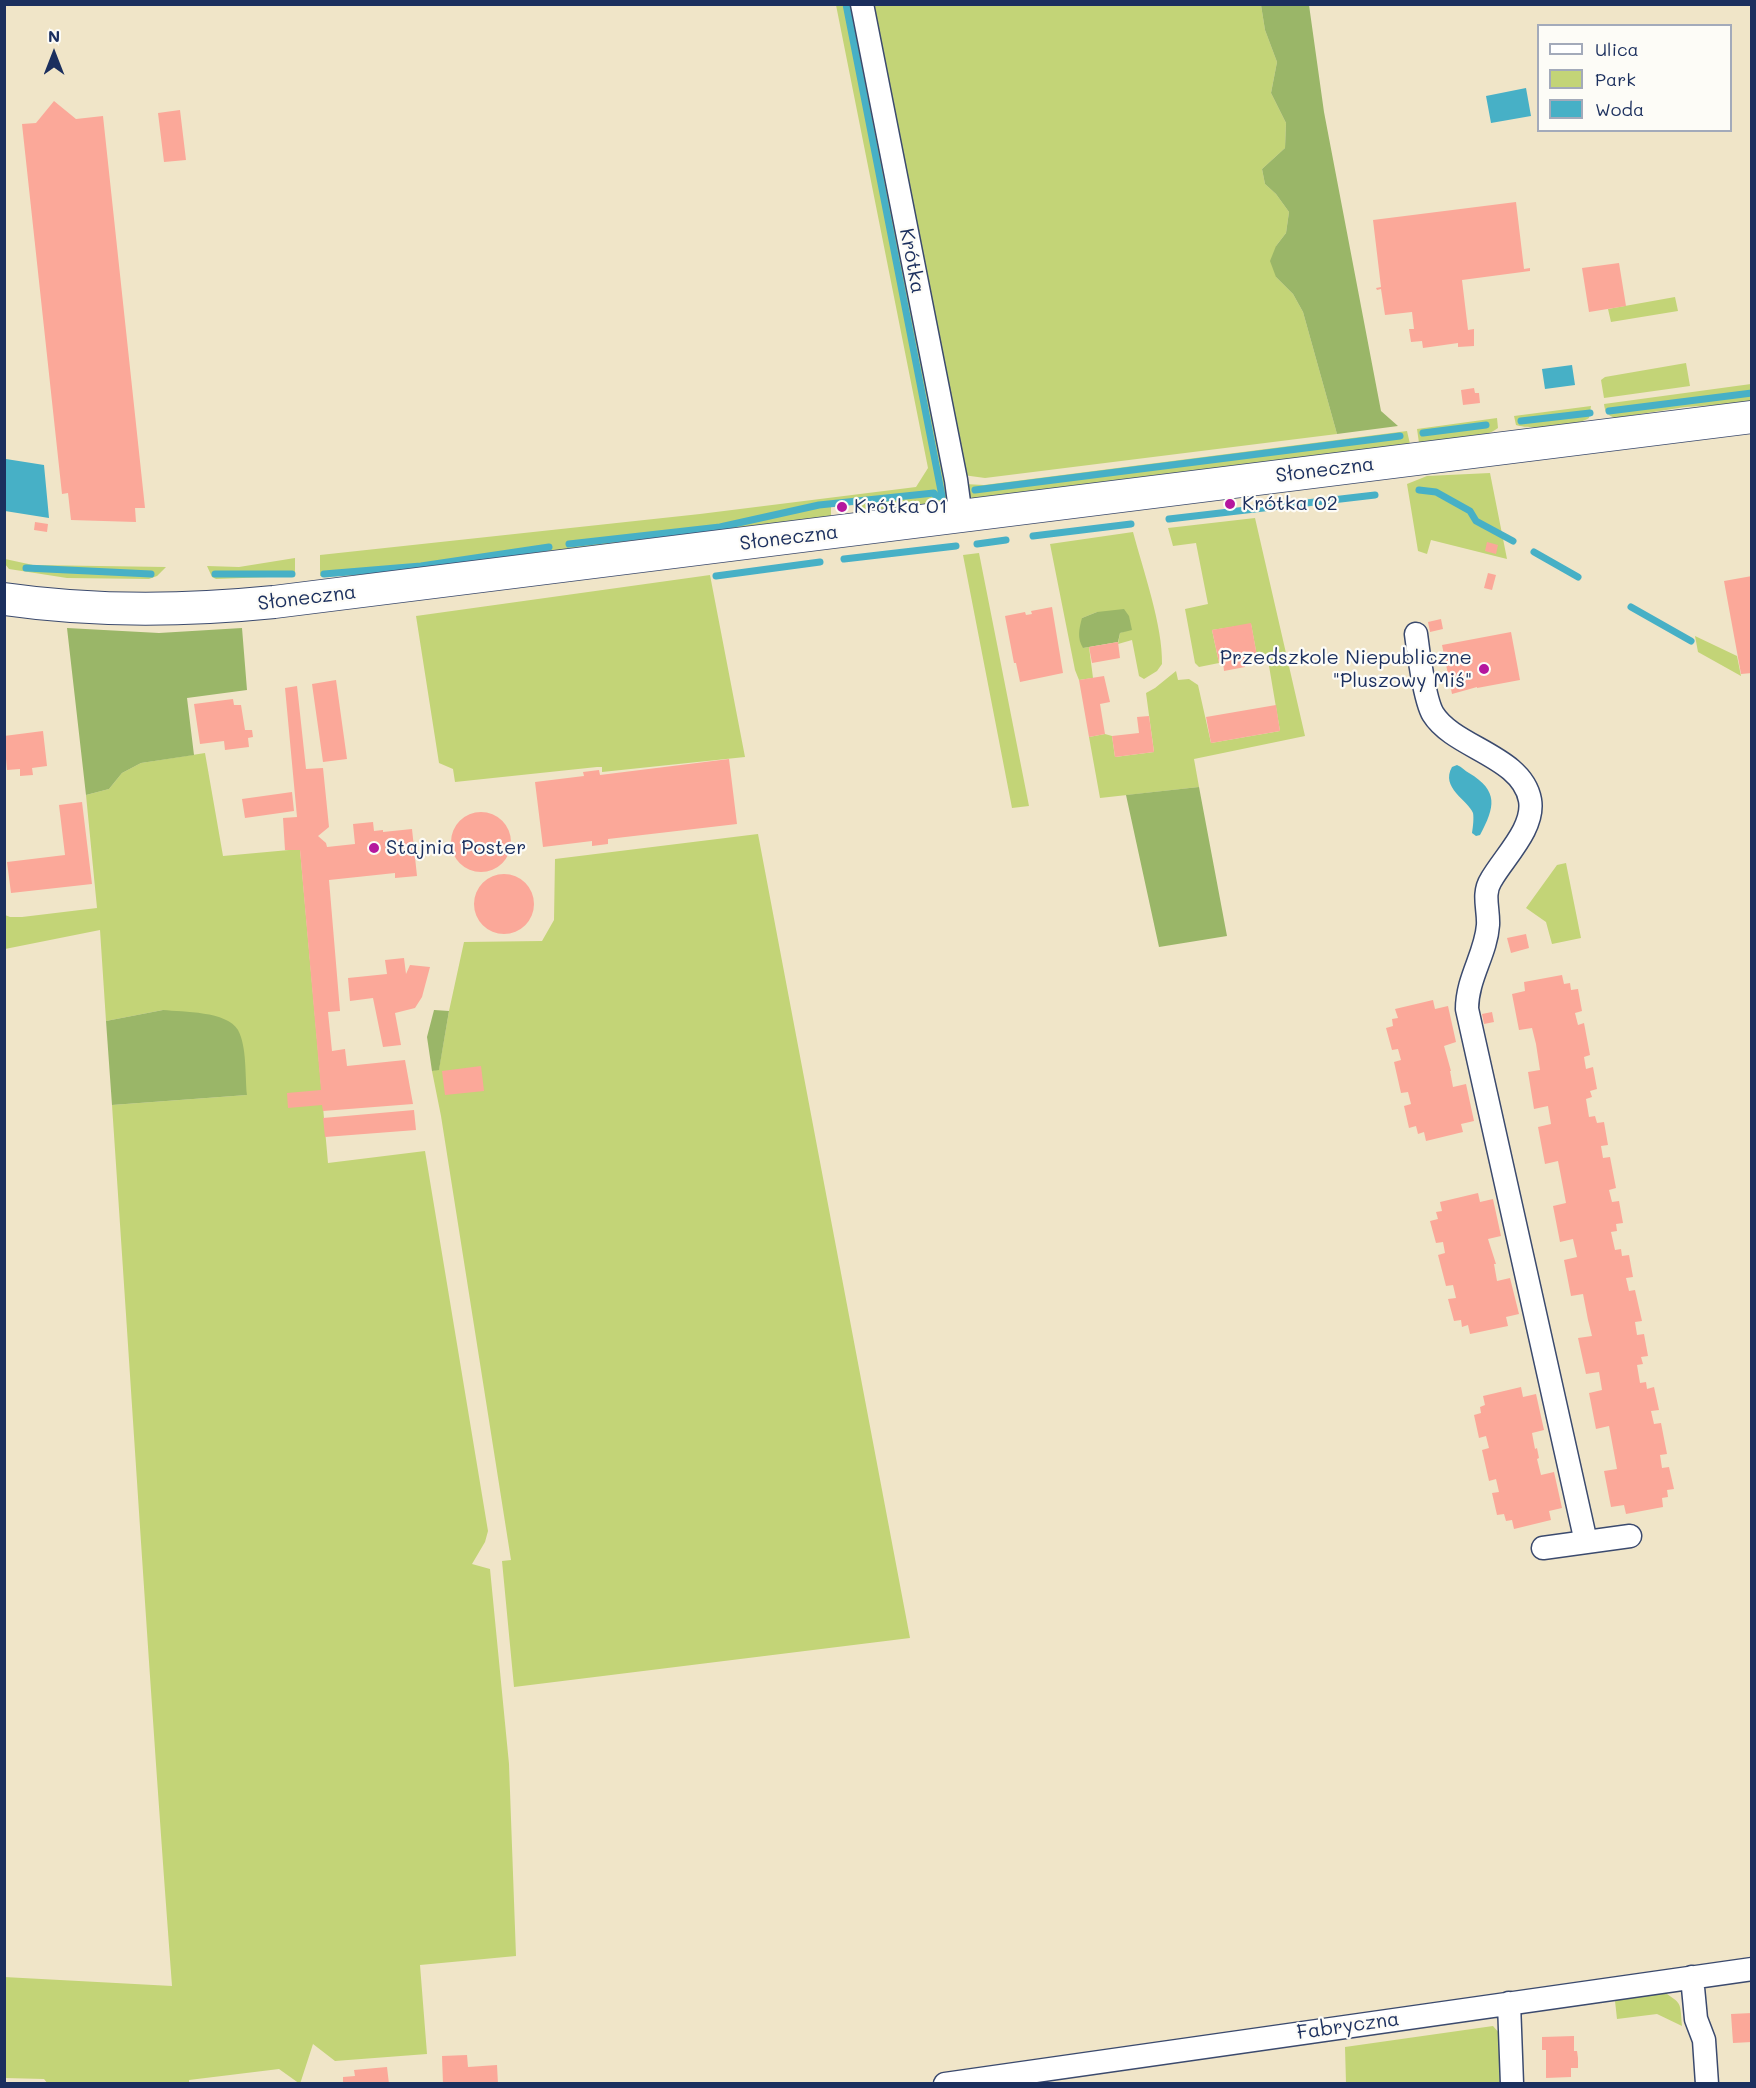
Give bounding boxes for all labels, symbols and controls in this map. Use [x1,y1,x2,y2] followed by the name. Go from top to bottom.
[24,24,84,84] north arrow
[1537,24,1732,132] legend
[48,25,60,46] text: N
[1595,37,1639,61] text: Ulica
[1595,67,1636,91] text: Park
[1595,97,1644,121] text: Woda
[894,226,930,296] street label: Krótka
[1274,452,1376,488] street label: Słoneczna
[1242,492,1338,516] place label: Krótka 02
[854,495,948,519] place label: Krótka 01
[1223,497,1237,511] marker: Krótka 02
[835,500,849,514] marker: Krótka 01
[738,520,840,556] street label: Słoneczna
[256,580,358,616] street label: Słoneczna
[1220,646,1472,693] place label: Przedszkole Niepubliczne "Pluszowy Miś"
[1477,662,1491,676] marker: Przedszkole Niepubliczne "Pluszowy Miś"
[386,836,526,860] place label: Stajnia Poster
[367,841,381,855] marker: Stajnia Poster
[1295,2007,1401,2045] street label: Fabryczna

